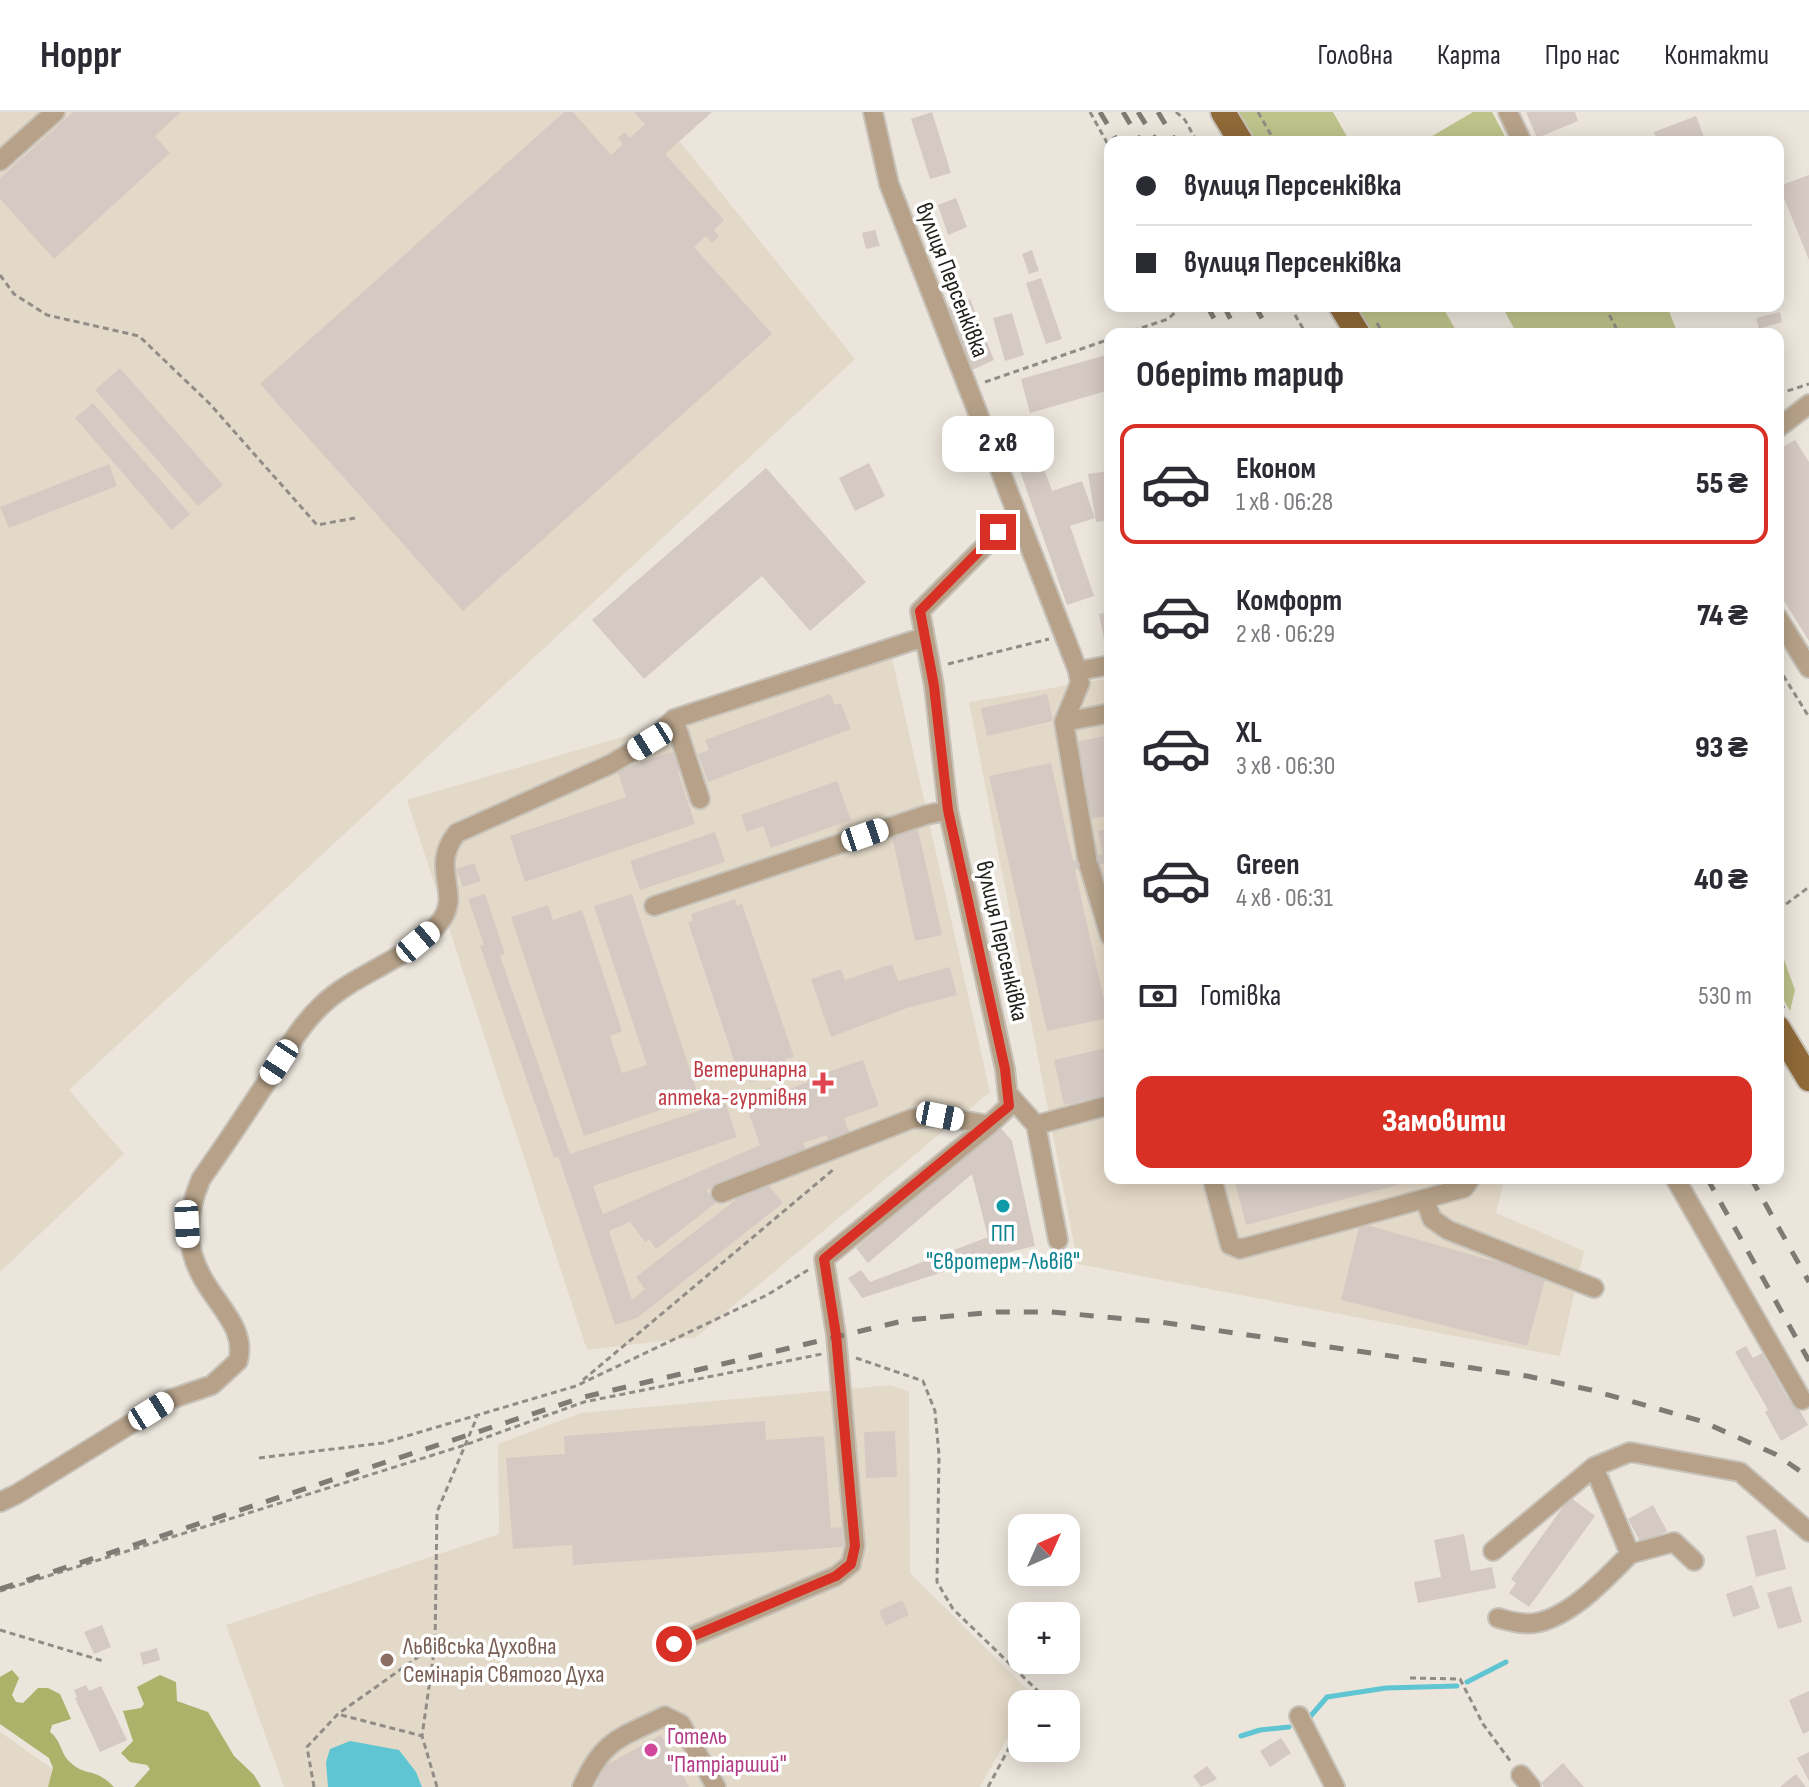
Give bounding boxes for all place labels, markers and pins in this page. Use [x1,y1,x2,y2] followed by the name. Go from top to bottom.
[658,1055,807,1112] place label: Ветеринарна аптека-гуртівня
[814,1074,832,1092] marker: Ветеринарна аптека-гуртівня
[994,1197,1012,1215] marker: ПП "Євротерм-Львів"
[926,1219,1080,1276] place label: ПП "Євротерм-Львів"
[402,1632,604,1689] place label: Львівська Духовна Семінарія Святого Духа
[378,1651,396,1669] marker: Львівська Духовна Семінарія Святого Духа
[667,1722,787,1779] place label: Готель "Патріарший"
[642,1741,660,1759] marker: Готель "Патріарший"

